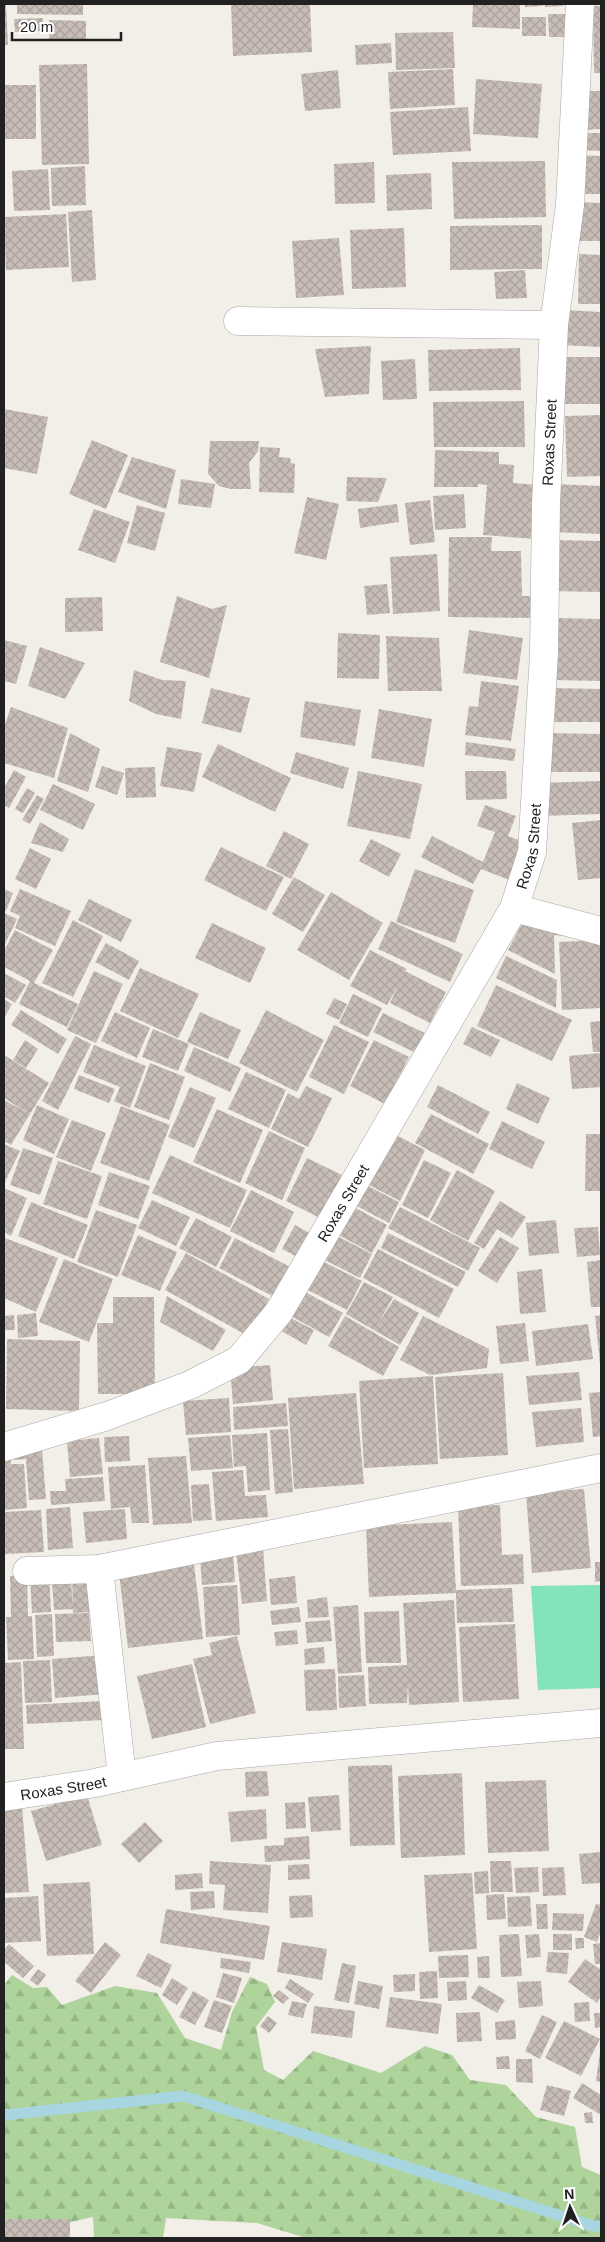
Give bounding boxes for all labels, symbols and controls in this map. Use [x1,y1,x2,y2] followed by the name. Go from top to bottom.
[12,10,121,42] scale bar
[20,18,53,35] text: 20 m
[538,398,559,486] street label: Roxas Street
[512,802,543,891] street label: Roxas Street
[313,1160,372,1245] street label: Roxas Street
[19,1772,109,1803] street label: Roxas Street
[545,2182,595,2232] north arrow
[564,2186,575,2202] text: N

